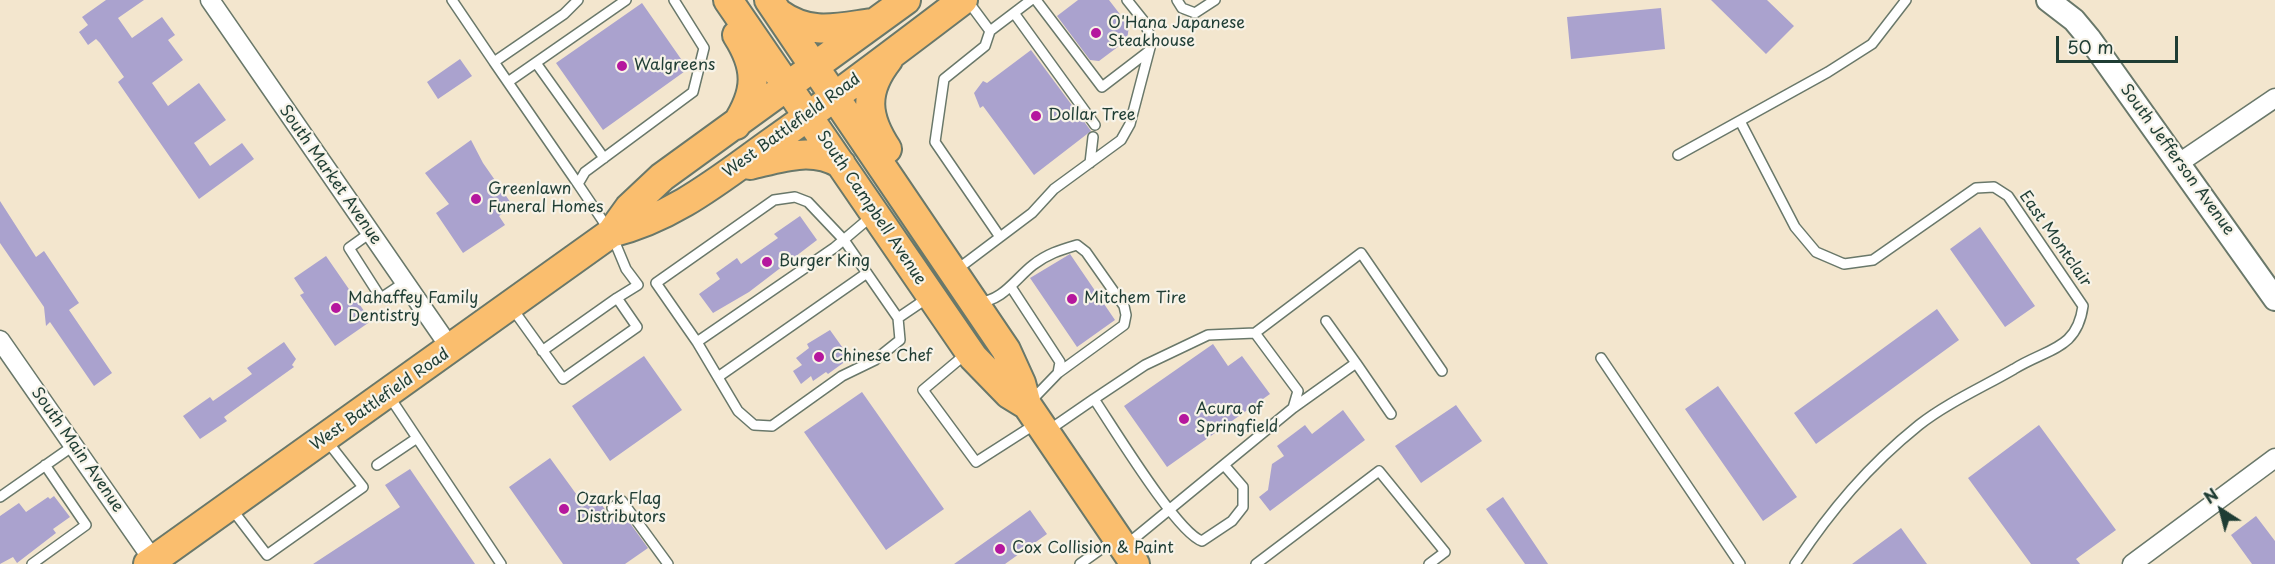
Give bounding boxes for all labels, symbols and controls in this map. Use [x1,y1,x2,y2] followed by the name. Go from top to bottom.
[1108,14,1245,52] place label: O'Hana Japanese Steakhouse
[2059,24,2180,62] scale bar
[1089,26,1103,40] marker: O'Hana Japanese Steakhouse
[2067,33,2114,60] text: 50 m
[634,56,715,76] place label: Walgreens
[615,59,629,73] marker: Walgreens
[720,70,864,182] street label: West Battlefield Road
[2116,81,2238,239] street label: South Jefferson Avenue
[275,102,385,248] street label: South Market Avenue
[1048,106,1136,126] place label: Dollar Tree
[1029,109,1043,123] marker: Dollar Tree
[812,127,930,289] street label: South Campbell Avenue
[488,180,603,218] place label: Greenlawn Funeral Homes
[2015,187,2095,291] street label: East Montclair
[469,192,483,206] marker: Greenlawn Funeral Homes
[779,252,870,272] place label: Burger King
[760,255,774,269] marker: Burger King
[348,289,478,327] place label: Mahaffey Family Dentistry
[1084,289,1186,309] place label: Mitchem Tire
[1065,292,1079,306] marker: Mitchem Tire
[329,301,343,315] marker: Mahaffey Family Dentistry
[307,345,453,455] street label: West Battlefield Road
[831,347,932,367] place label: Chinese Chef
[812,350,826,364] marker: Chinese Chef
[27,384,127,516] street label: South Main Avenue
[1196,400,1278,438] place label: Acura of Springfield
[1177,412,1191,426] marker: Acura of Springfield
[2191,480,2251,540] north arrow
[2198,482,2223,509] text: N
[576,490,666,528] place label: Ozark Flag Distributors
[557,502,571,516] marker: Ozark Flag Distributors
[1012,539,1174,559] place label: Cox Collision & Paint
[993,542,1007,556] marker: Cox Collision & Paint

